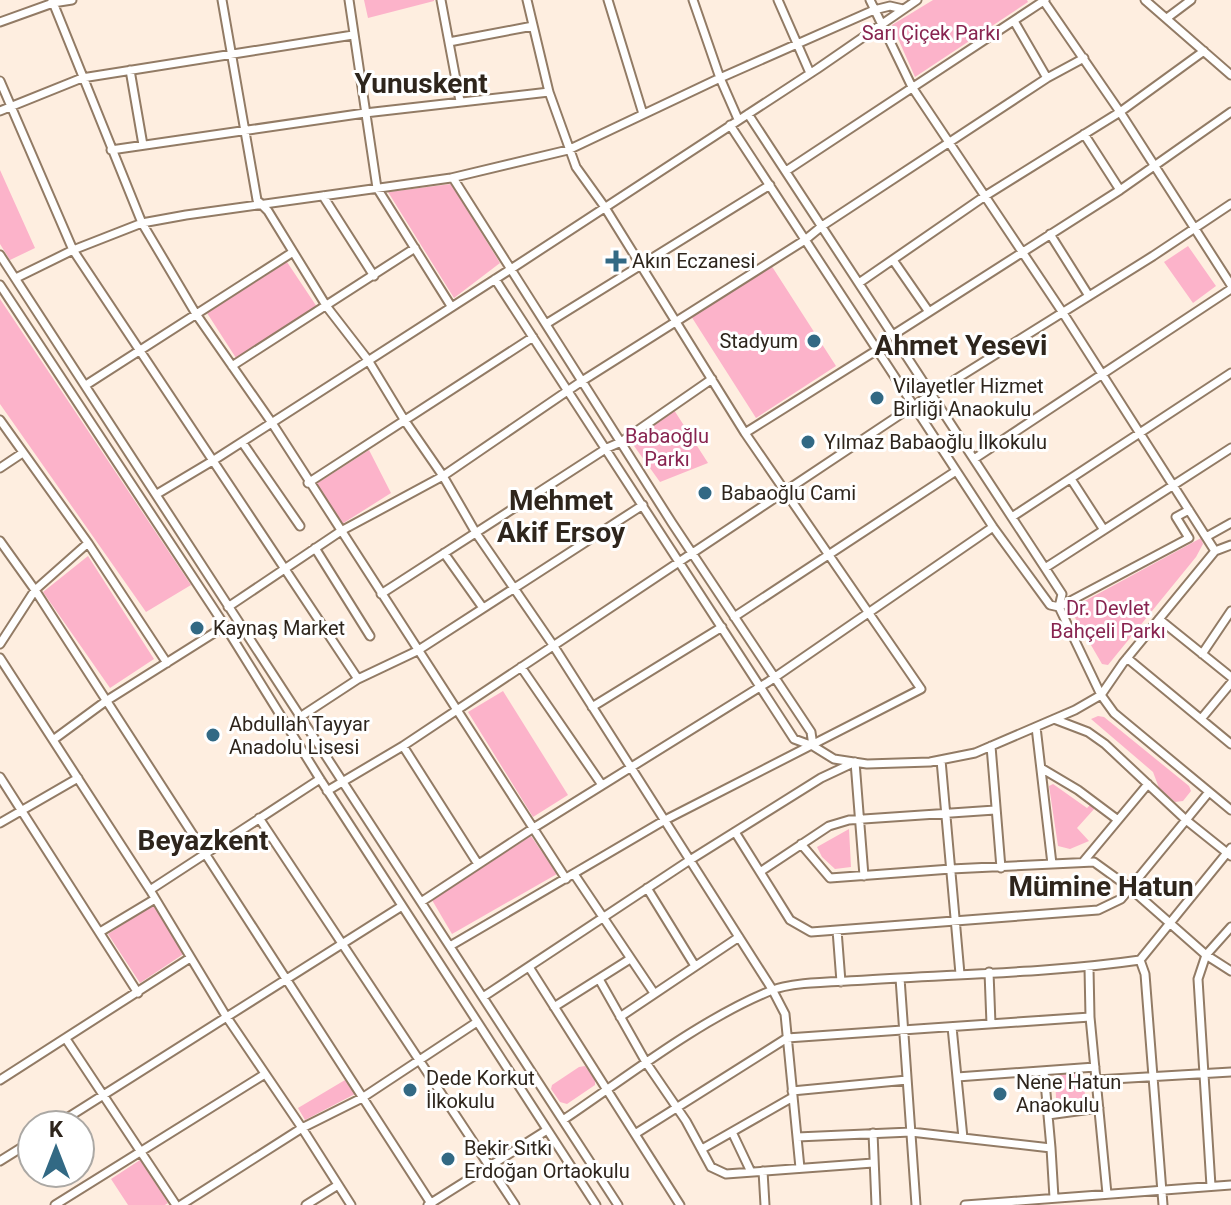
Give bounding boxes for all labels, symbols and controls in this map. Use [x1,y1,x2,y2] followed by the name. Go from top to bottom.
[862,21,1000,45] park label: Sarı Çiçek Parkı
[354,67,488,100] district label: Yunuskent
[632,249,755,273] place label: Akın Eczanesi
[607,252,625,270] marker: Akın Eczanesi
[719,329,798,353] place label: Stadyum
[875,329,1047,362] district label: Ahmet Yesevi
[805,332,823,350] marker: Stadyum
[893,374,1044,421] place label: Vilayetler Hizmet Birliği Anaokulu
[868,389,886,407] marker: Vilayetler Hizmet Birliği Anaokulu
[625,424,709,471] park label: Babaoğlu Parkı
[824,430,1047,454] place label: Yılmaz Babaoğlu İlkokulu
[799,433,817,451] marker: Yılmaz Babaoğlu İlkokulu
[721,481,856,505] place label: Babaoğlu Cami
[497,484,626,549] district label: Mehmet Akif Ersoy
[696,484,714,502] marker: Babaoğlu Cami
[1050,596,1166,643] park label: Dr. Devlet Bahçeli Parkı
[213,616,345,640] place label: Kaynaş Market
[188,619,206,637] marker: Kaynaş Market
[229,712,370,759] place label: Abdullah Tayyar Anadolu Lisesi
[204,726,222,744] marker: Abdullah Tayyar Anadolu Lisesi
[138,824,268,857] district label: Beyazkent
[1008,870,1194,903] district label: Mümine Hatun
[426,1066,535,1113] place label: Dede Korkut İlkokulu
[1016,1070,1121,1117] place label: Nene Hatun Anaokulu
[401,1081,419,1099] marker: Dede Korkut İlkokulu
[991,1085,1009,1103] marker: Nene Hatun Anaokulu
[16,1109,96,1189] north arrow
[49,1117,64,1142] text: K
[464,1136,630,1183] place label: Bekir Sıtkı Erdoğan Ortaokulu
[439,1150,457,1168] marker: Bekir Sıtkı Erdoğan Ortaokulu

